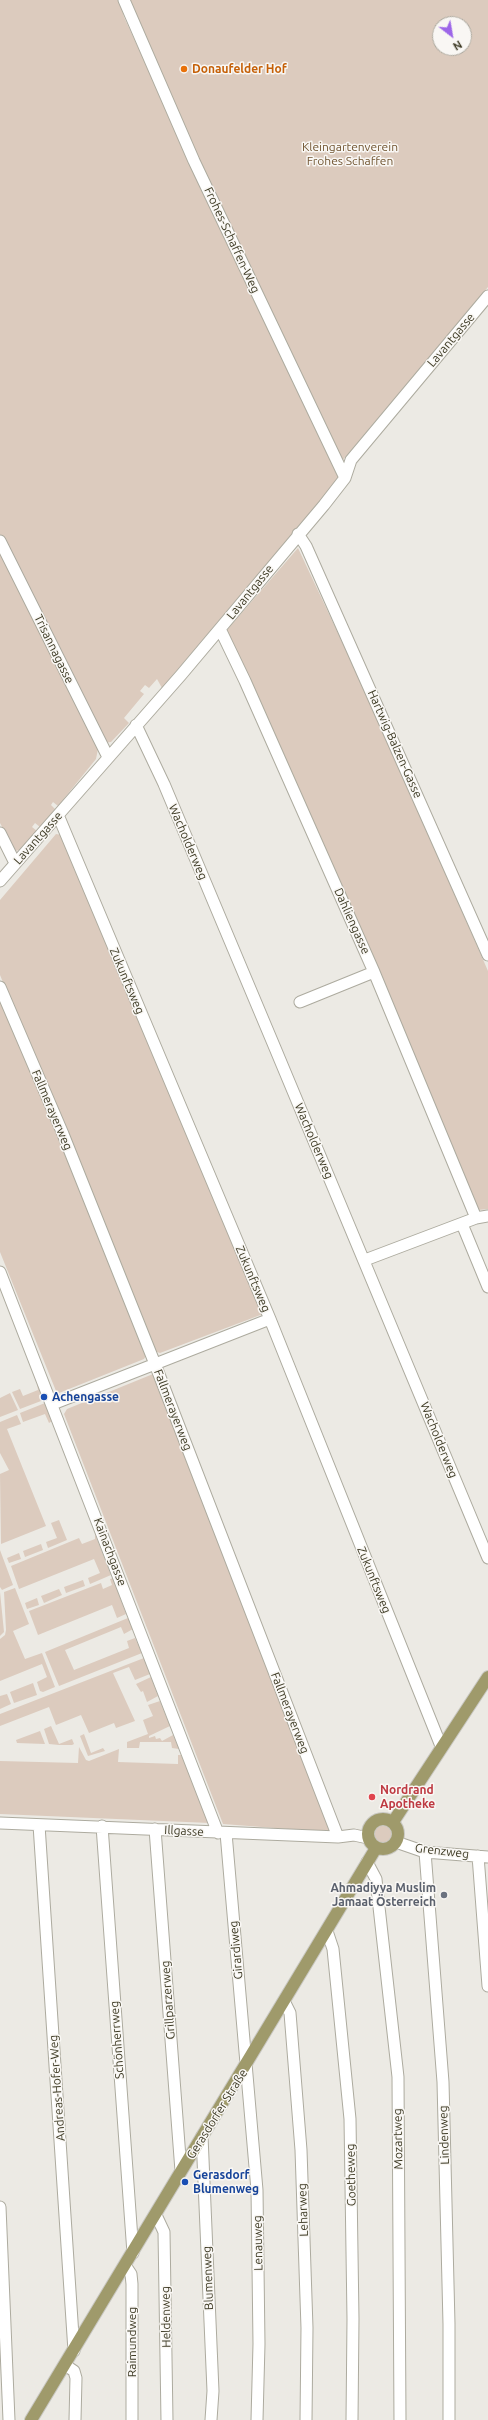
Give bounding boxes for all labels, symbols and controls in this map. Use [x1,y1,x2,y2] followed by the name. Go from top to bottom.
[432,16,472,56] north arrow
[451,38,464,53] text: N
[192,62,287,76] place label: Donaufelder Hof
[179,64,189,74] marker: Donaufelder Hof
[302,140,398,168] park label: Kleingartenverein Frohes Schaffen
[201,185,263,295] street label: Frohes-Schaffen-Weg
[424,310,478,370] street label: Lavantgasse
[224,562,276,622] street label: Lavantgasse
[31,612,77,686] street label: Trisannagasse
[365,688,425,800] street label: Hartwig-Balzen-Gasse
[166,802,210,882] street label: Wacholderweg
[11,809,65,867] street label: Lavantgasse
[331,886,373,956] street label: Dahliengasse
[107,946,147,1016] street label: Zukunftsweg
[29,1068,75,1152] street label: Fallmerayerweg
[292,1101,336,1181] street label: Wacholderweg
[233,1244,273,1314] street label: Zukunftsweg
[151,1367,195,1453] street label: Fallmerayerweg
[52,1390,119,1404] place label: Achengasse
[39,1392,49,1402] marker: Achengasse
[417,1400,461,1480] street label: Wacholderweg
[90,1516,130,1588] street label: Kainachgasse
[354,1545,394,1615] street label: Zukunftsweg
[268,1670,312,1756] street label: Fallmerayerweg
[380,1783,435,1811] place label: Nordrand Apotheke
[367,1792,377,1802] marker: Nordrand Apotheke
[164,1823,204,1839] street label: Illgasse
[414,1841,470,1861] street label: Grenzweg
[330,1881,436,1909] place label: Ahmadiyya Muslim Jamaat Österreich
[439,1890,449,1900] marker: Ahmadiyya Muslim Jamaat Österreich
[226,1920,246,1980] street label: Girardiweg
[158,1960,178,2040] street label: Grillparzerweg
[107,2000,127,2080] street label: Schönherrweg
[46,2034,68,2142] street label: Andreas-Hofer-Weg
[184,2066,250,2162] street label: Gerasdorfer Straße
[436,2105,452,2165] street label: Lindenweg
[390,2108,406,2170] street label: Mozartweg
[343,2144,359,2206] street label: Goetheweg
[193,2168,259,2196] place label: Gerasdorf Blumenweg
[180,2177,190,2187] marker: Gerasdorf Blumenweg
[295,2183,311,2237] street label: Leharweg
[250,2215,266,2271] street label: Lenauweg
[200,2246,216,2310] street label: Blumenweg
[158,2286,174,2348] street label: Heldenweg
[125,2307,139,2377] street label: Raimundweg

